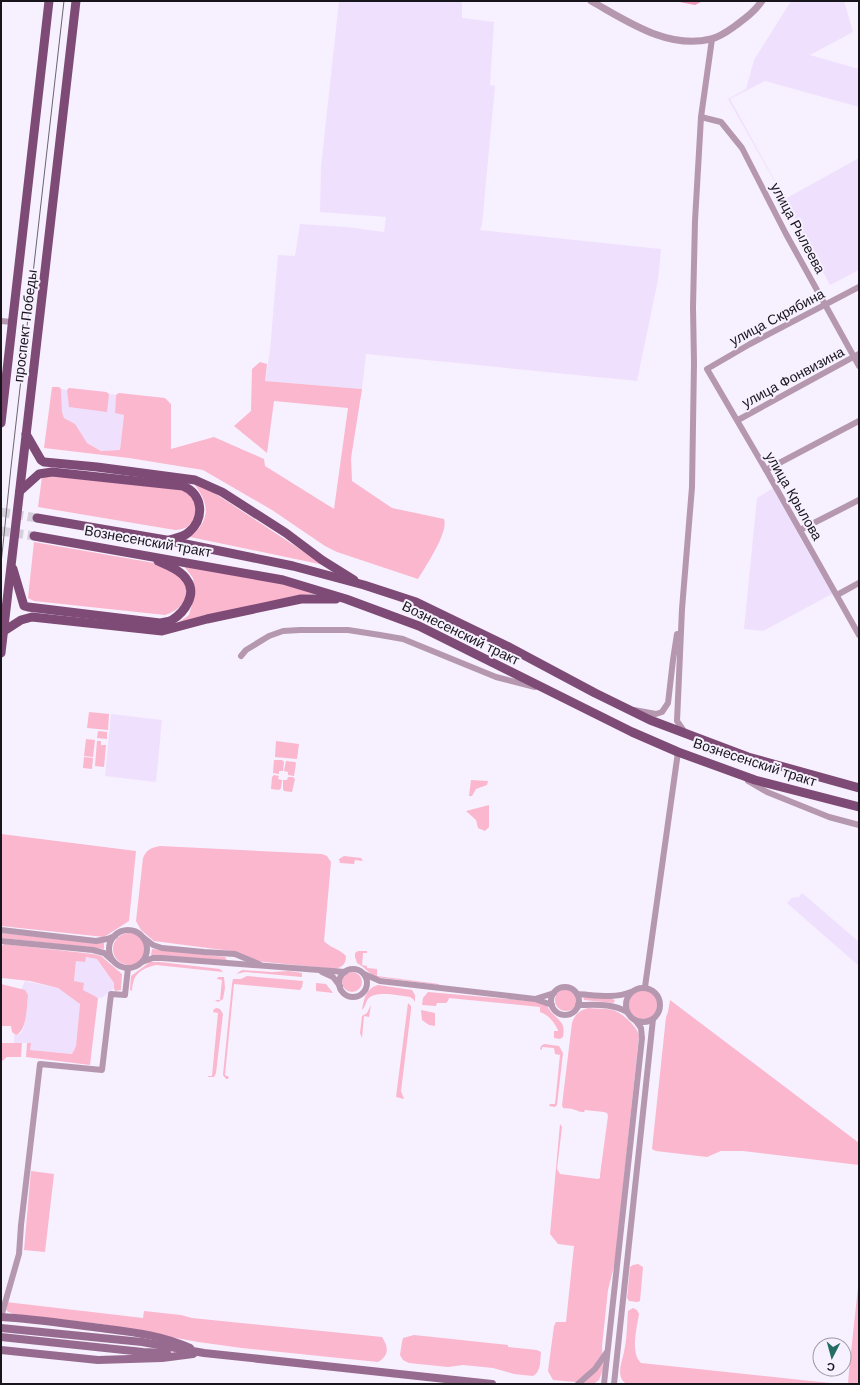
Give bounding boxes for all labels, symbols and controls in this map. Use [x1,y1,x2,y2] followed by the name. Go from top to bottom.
[766,179,830,277] street label: улица Рылеева
[9,269,41,383] street label: проспект Победы
[726,284,828,350] street label: улица Скрябина
[739,342,847,412] street label: улица Фонвизина
[761,448,827,544] street label: улица Крылова
[83,521,213,561] street label: Вознесенский тракт
[399,597,523,670] street label: Вознесенский тракт
[691,734,819,791] street label: Вознесенский тракт
[812,1337,852,1377] north arrow
[826,1360,836,1374] text: С

